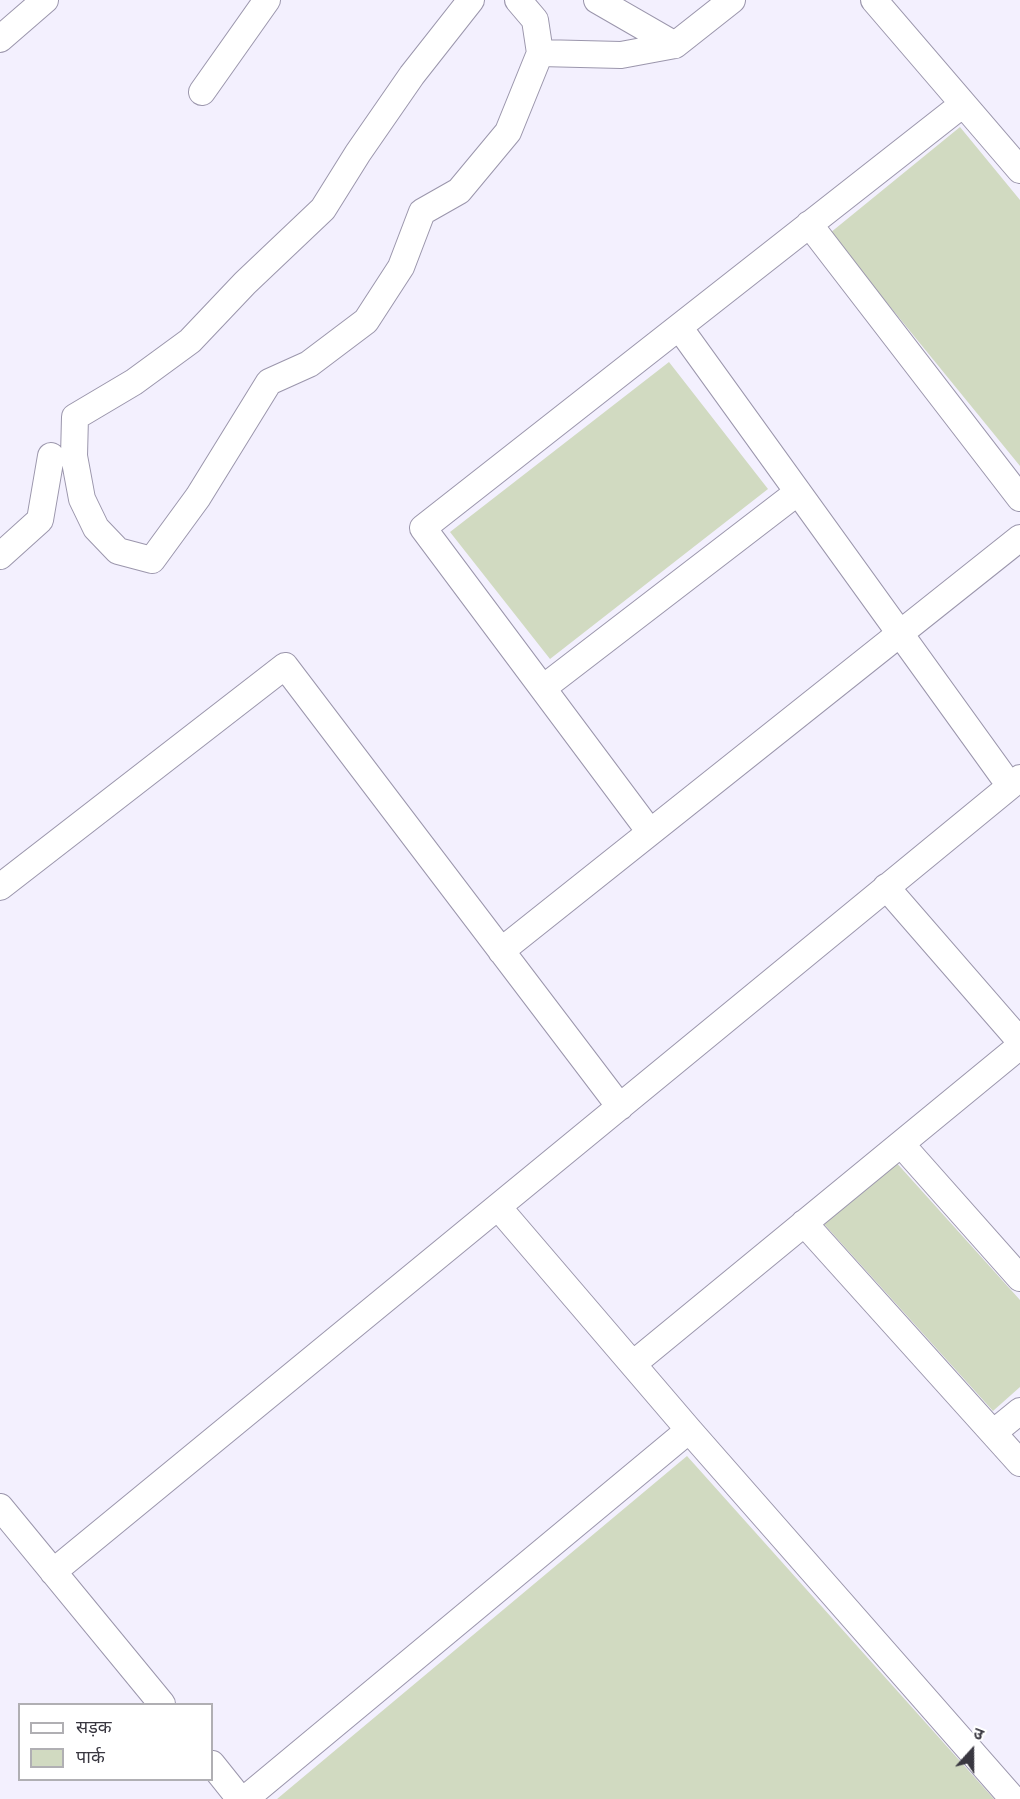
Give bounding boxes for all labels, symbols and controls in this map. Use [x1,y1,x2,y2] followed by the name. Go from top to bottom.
[18,1703,213,1781] legend
[76,1716,112,1737] text: सड़क
[942,1721,1002,1781] north arrow
[971,1723,986,1744] text: उ
[76,1746,105,1767] text: पार्क

